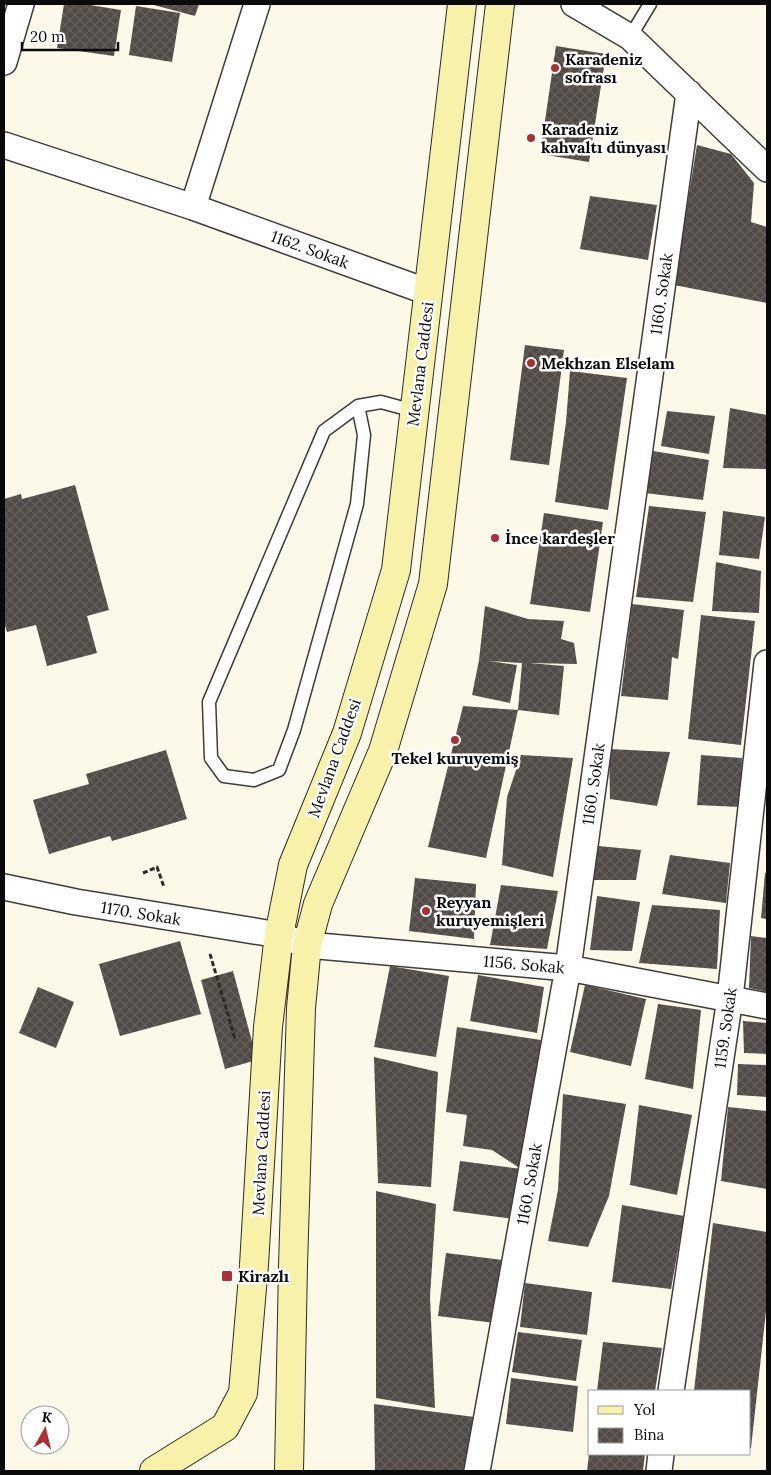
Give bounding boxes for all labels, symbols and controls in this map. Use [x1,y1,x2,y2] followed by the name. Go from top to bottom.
[22,20,119,52] scale bar
[30,27,65,46] text: 20 m
[565,49,643,87] place label: Karadeniz sofrası
[549,62,561,74] marker: Karadeniz sofrası
[541,119,666,157] place label: Karadeniz kahvaltı dünyası
[525,132,537,144] marker: Karadeniz kahvaltı dünyası
[268,226,352,272] street label: 1162. Sokak
[645,251,677,336] street label: 1160. Sokak
[402,301,438,427] street label: Mevlana Caddesi
[541,353,675,373] place label: Mekhzan Elselam
[525,357,537,369] marker: Mekhzan Elselam
[505,528,615,548] place label: İnce kardeşler
[489,532,501,544] marker: İnce kardeşler
[303,696,365,820] street label: Mevlana Caddesi
[449,734,461,746] marker: Tekel kuruyemiş
[577,741,609,826] street label: 1160. Sokak
[392,748,519,768] place label: Tekel kuruyemiş
[436,892,544,930] place label: Reyyan kuruyemişleri
[100,897,183,929] street label: 1170. Sokak
[420,905,432,917] marker: Reyyan kuruyemişleri
[482,950,566,978] street label: 1156. Sokak
[709,986,741,1070] street label: 1159. Sokak
[248,1090,274,1216] street label: Mevlana Caddesi
[512,1141,546,1226] street label: 1160. Sokak
[238,1266,289,1286] place label: Kirazlı
[220,1269,234,1283] marker: Kirazlı
[588,1390,751,1455] legend
[633,1400,655,1419] text: Yol
[20,1405,70,1455] north arrow
[41,1408,53,1427] text: K
[634,1425,665,1444] text: Bina

